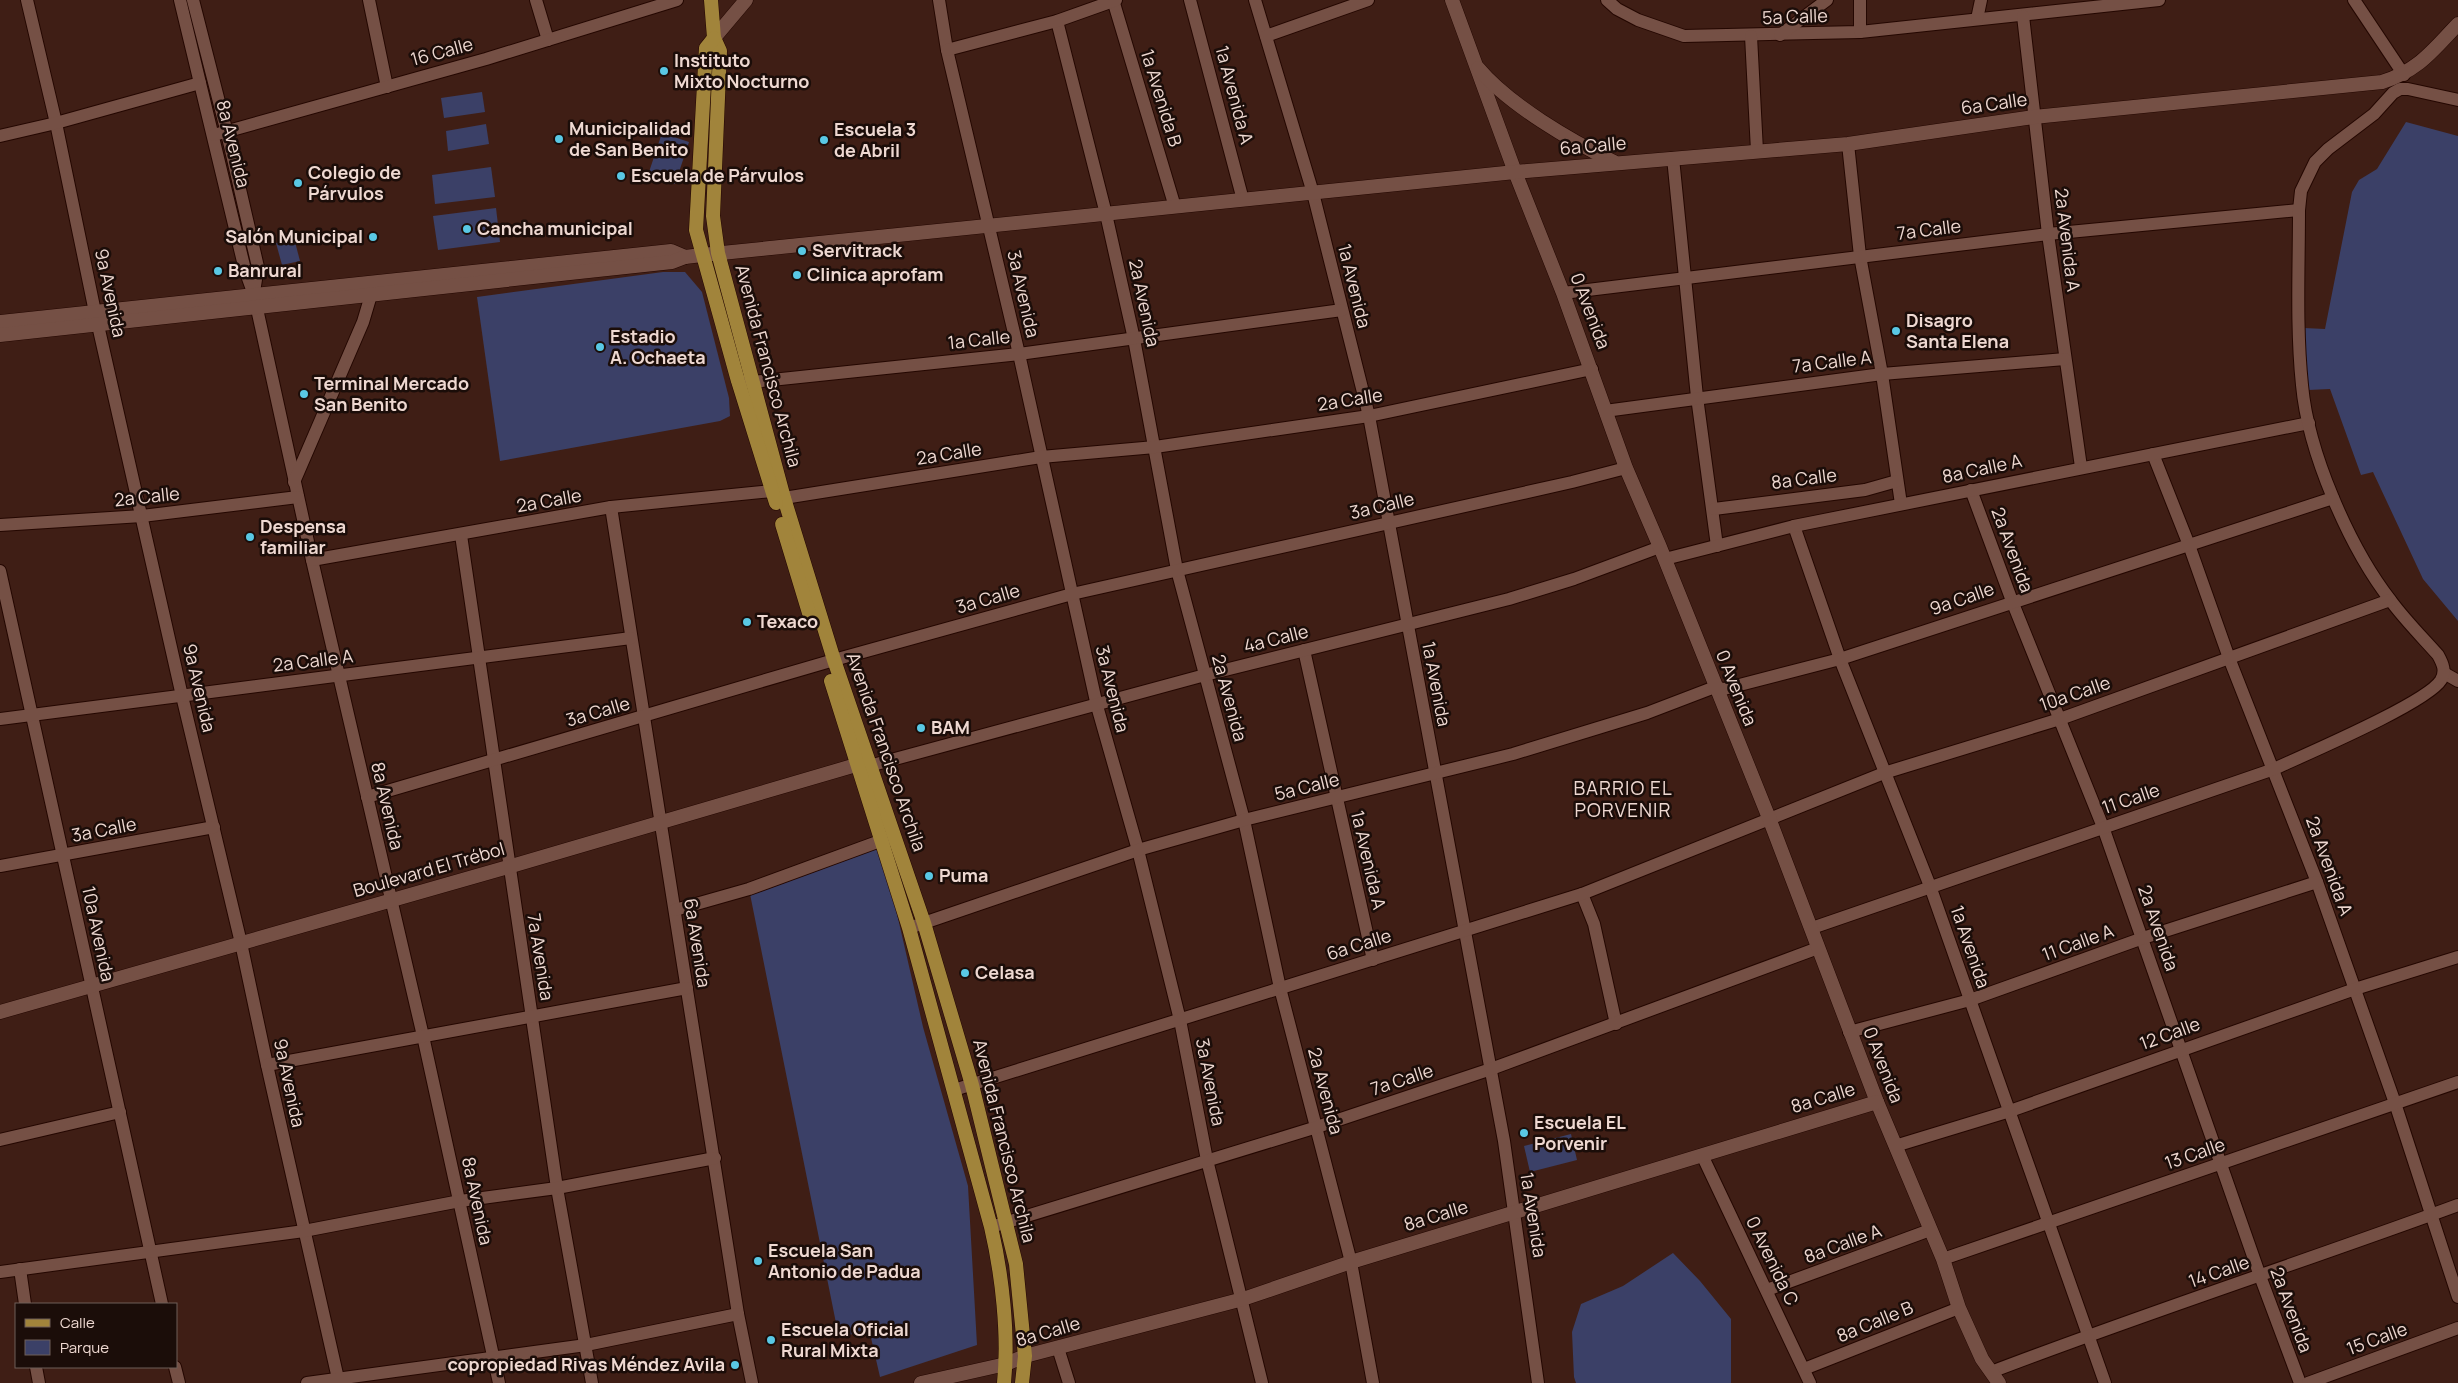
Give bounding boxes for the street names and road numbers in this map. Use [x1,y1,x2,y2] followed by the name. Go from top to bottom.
[1762,3,1828,29] street label: 5a Calle
[408,31,476,71] street label: 16 Calle
[1210,43,1260,147] street label: 1a Avenida A
[1136,46,1188,149] street label: 1a Avenida B
[1959,86,2028,120] street label: 6a Calle
[212,98,256,190] street label: 8a Avenida
[1559,130,1627,160] street label: 6a Calle
[2050,187,2086,294] street label: 2a Avenida A
[1895,213,1962,245] street label: 7a Calle
[1333,241,1377,330] street label: 1a Avenida
[90,246,132,339] street label: 9a Avenida
[1002,248,1046,340] street label: 3a Avenida
[1124,257,1166,349] street label: 2a Avenida
[730,262,808,470] street label: Avenida Francisco Archila
[1565,269,1616,352] street label: 0 Avenida
[947,324,1011,354] street label: 1a Calle
[1791,344,1873,378] street label: 7a Calle A
[1316,382,1384,416] street label: 2a Calle
[915,436,983,470] street label: 2a Calle
[1940,448,2024,488] street label: 8a Calle A
[1770,462,1838,494] street label: 8a Calle
[113,481,181,511] street label: 2a Calle
[514,482,583,518] street label: 2a Calle
[1347,486,1416,524] street label: 3a Calle
[1986,504,2039,596] street label: 2a Avenida
[1926,576,1997,620] street label: 9a Calle
[953,577,1022,619] street label: 3a Calle
[1241,618,1311,658] street label: 4a Calle
[1417,639,1457,728] street label: 1a Avenida
[178,641,222,734] street label: 9a Avenida
[271,643,355,677] street label: 2a Calle A
[1091,643,1135,735] street label: 3a Avenida
[1711,646,1763,729] street label: 0 Avenida
[842,649,932,854] street label: Avenida Francisco Archila
[1207,652,1253,744] street label: 2a Avenida
[2036,670,2113,716] street label: 10a Calle
[563,690,632,732] street label: 3a Calle
[366,760,410,852] street label: 8a Avenida
[1272,766,1342,806] street label: 5a Calle
[2099,777,2163,819] street label: 11 Calle
[1346,808,1392,912] street label: 1a Avenida A
[69,811,138,847] street label: 3a Calle
[2301,813,2359,919] street label: 2a Avenida A
[350,836,507,902] street label: Boulevard El Trébol
[2133,882,2185,974] street label: 2a Avenida
[77,884,121,984] street label: 10a Avenida
[679,896,717,989] street label: 6a Avenida
[1946,902,1996,991] street label: 1a Avenida
[522,912,560,1002] street label: 7a Avenida
[2039,918,2117,966] street label: 11 Calle A
[1323,923,1394,965] street label: 6a Calle
[2136,1011,2203,1055] street label: 12 Calle
[1858,1023,1909,1106] street label: 0 Avenida
[269,1036,311,1129] street label: 9a Avenida
[1191,1036,1231,1128] street label: 3a Avenida
[968,1037,1042,1245] street label: Avenida Francisco Archila
[1303,1045,1349,1137] street label: 2a Avenida
[1367,1058,1436,1100] street label: 7a Calle
[1788,1076,1858,1118] street label: 8a Calle
[2161,1132,2228,1175] street label: 13 Calle
[457,1155,499,1247] street label: 8a Avenida
[1515,1171,1553,1259] street label: 1a Avenida
[1401,1194,1471,1236] street label: 8a Calle
[1741,1212,1805,1309] street label: 0 Avenida C
[1801,1218,1885,1268] street label: 8a Calle A
[2185,1249,2252,1293] street label: 14 Calle
[2265,1264,2318,1356] street label: 2a Avenida
[1833,1295,1916,1347] street label: 8a Calle B
[1013,1310,1083,1352] street label: 8a Calle
[2343,1316,2410,1360] street label: 15 Calle

